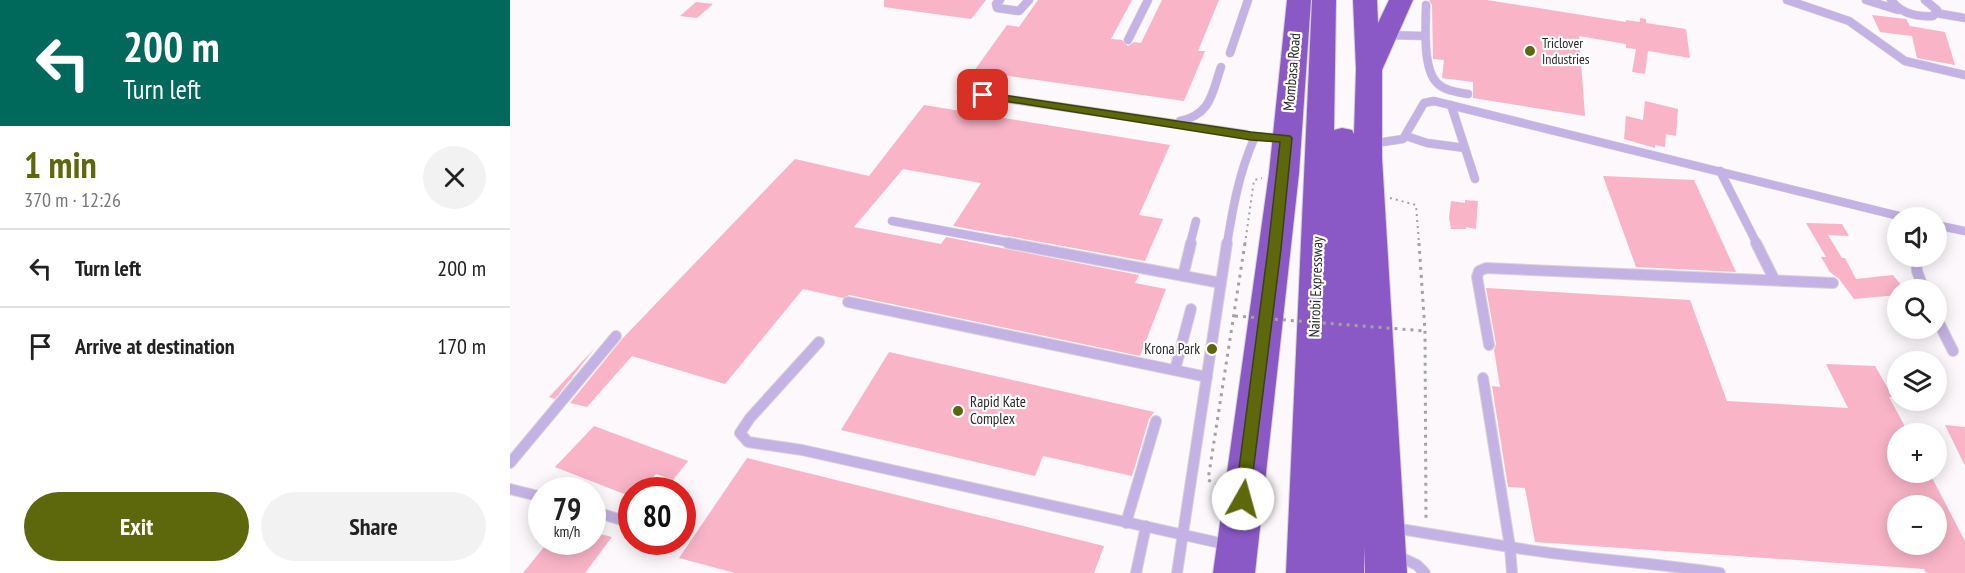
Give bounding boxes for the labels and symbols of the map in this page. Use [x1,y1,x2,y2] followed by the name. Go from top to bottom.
[1279,32,1304,112] street label: Mombasa Road
[1542,34,1590,68] place label: Triclover Industries
[1523,44,1537,58] marker: Triclover Industries
[957,69,1008,120] pin
[1304,236,1327,338] street label: Nairobi Expressway
[1144,339,1200,358] place label: Krona Park
[1205,342,1219,356] marker: Krona Park
[970,392,1026,428] place label: Rapid Kate Complex
[951,404,965,418] marker: Rapid Kate Complex
[1211,467,1275,531] position arrow
[618,477,696,555] speed limit sign: 80

